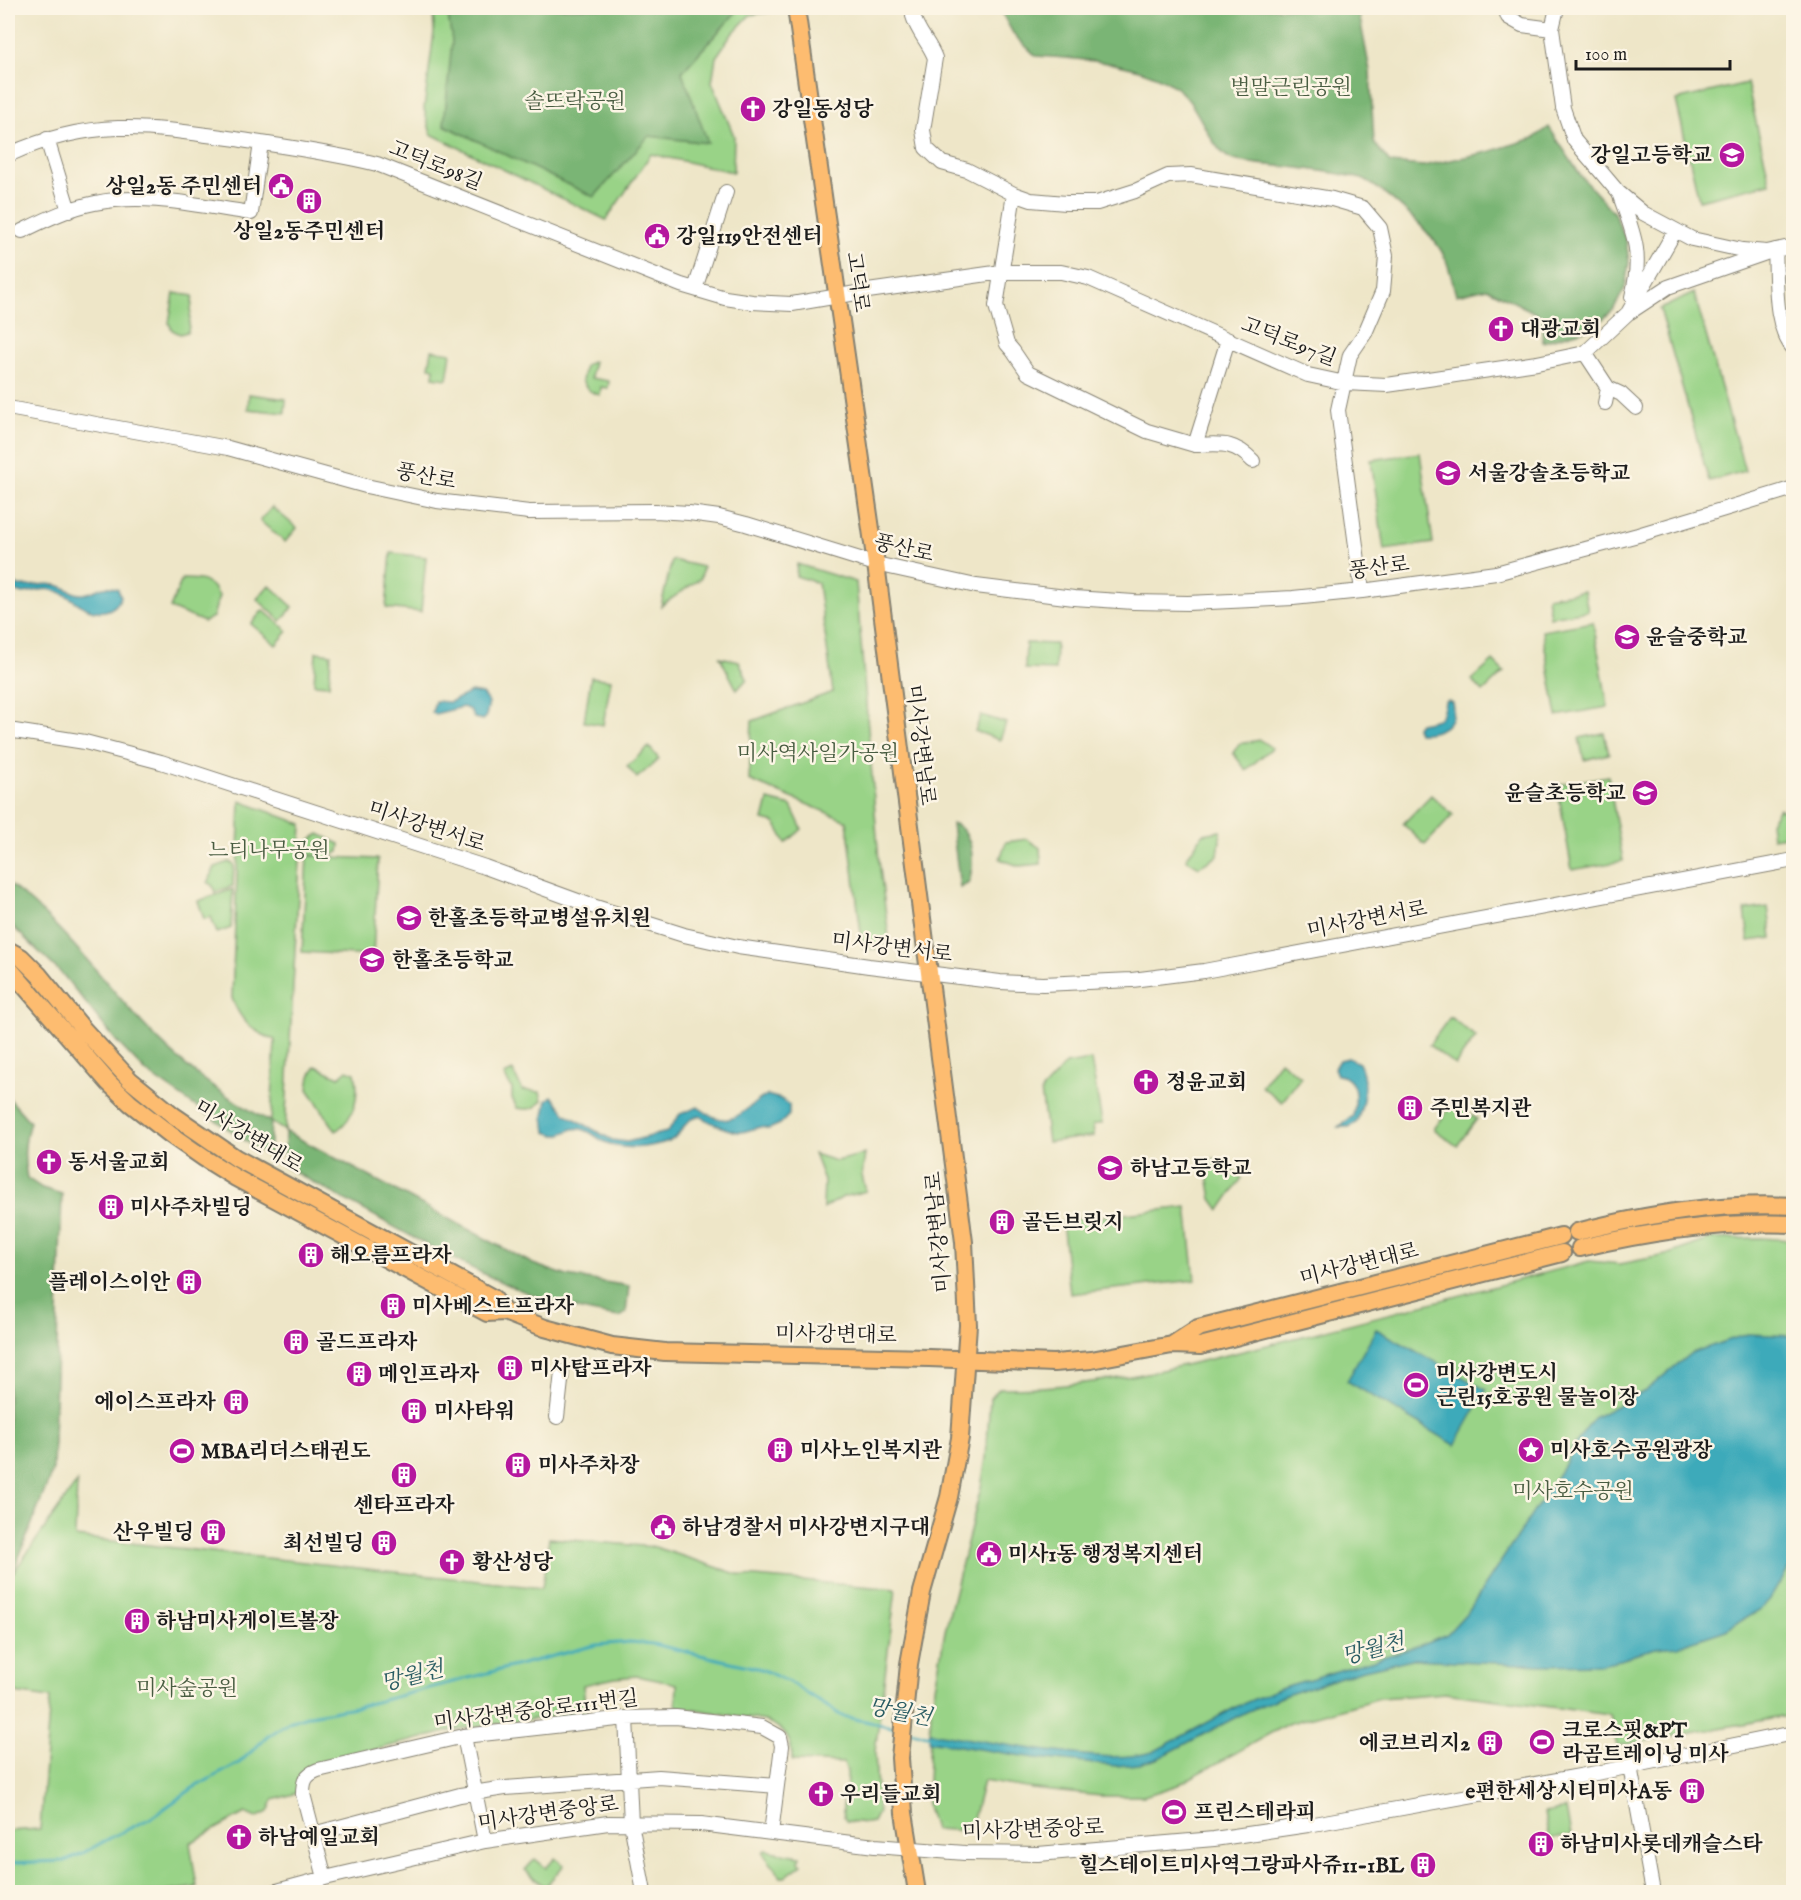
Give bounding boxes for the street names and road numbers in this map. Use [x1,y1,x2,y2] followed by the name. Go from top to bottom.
[385,135,486,197] street label: 고덕로98길
[839,250,874,314] street label: 고덕로
[1237,312,1340,373] street label: 고덕로97길
[393,458,458,497] street label: 풍산로
[871,529,936,569] street label: 풍산로
[1347,551,1411,586] street label: 풍산로
[899,683,940,807] street label: 미사강변남로
[364,796,489,859] street label: 미사강변서로
[1305,896,1430,945] street label: 미사강변서로
[830,928,954,969] street label: 미사강변서로
[189,1094,307,1180] street label: 미사강변대로
[921,1170,958,1294] street label: 미사강변남로
[1297,1238,1422,1293] street label: 미사강변대로
[775,1321,897,1350] street label: 미사강변대로
[432,1686,640,1737] street label: 미사강변중앙로111번길
[476,1791,620,1838] street label: 미사강변중앙로
[962,1815,1104,1846] street label: 미사강변중앙로

